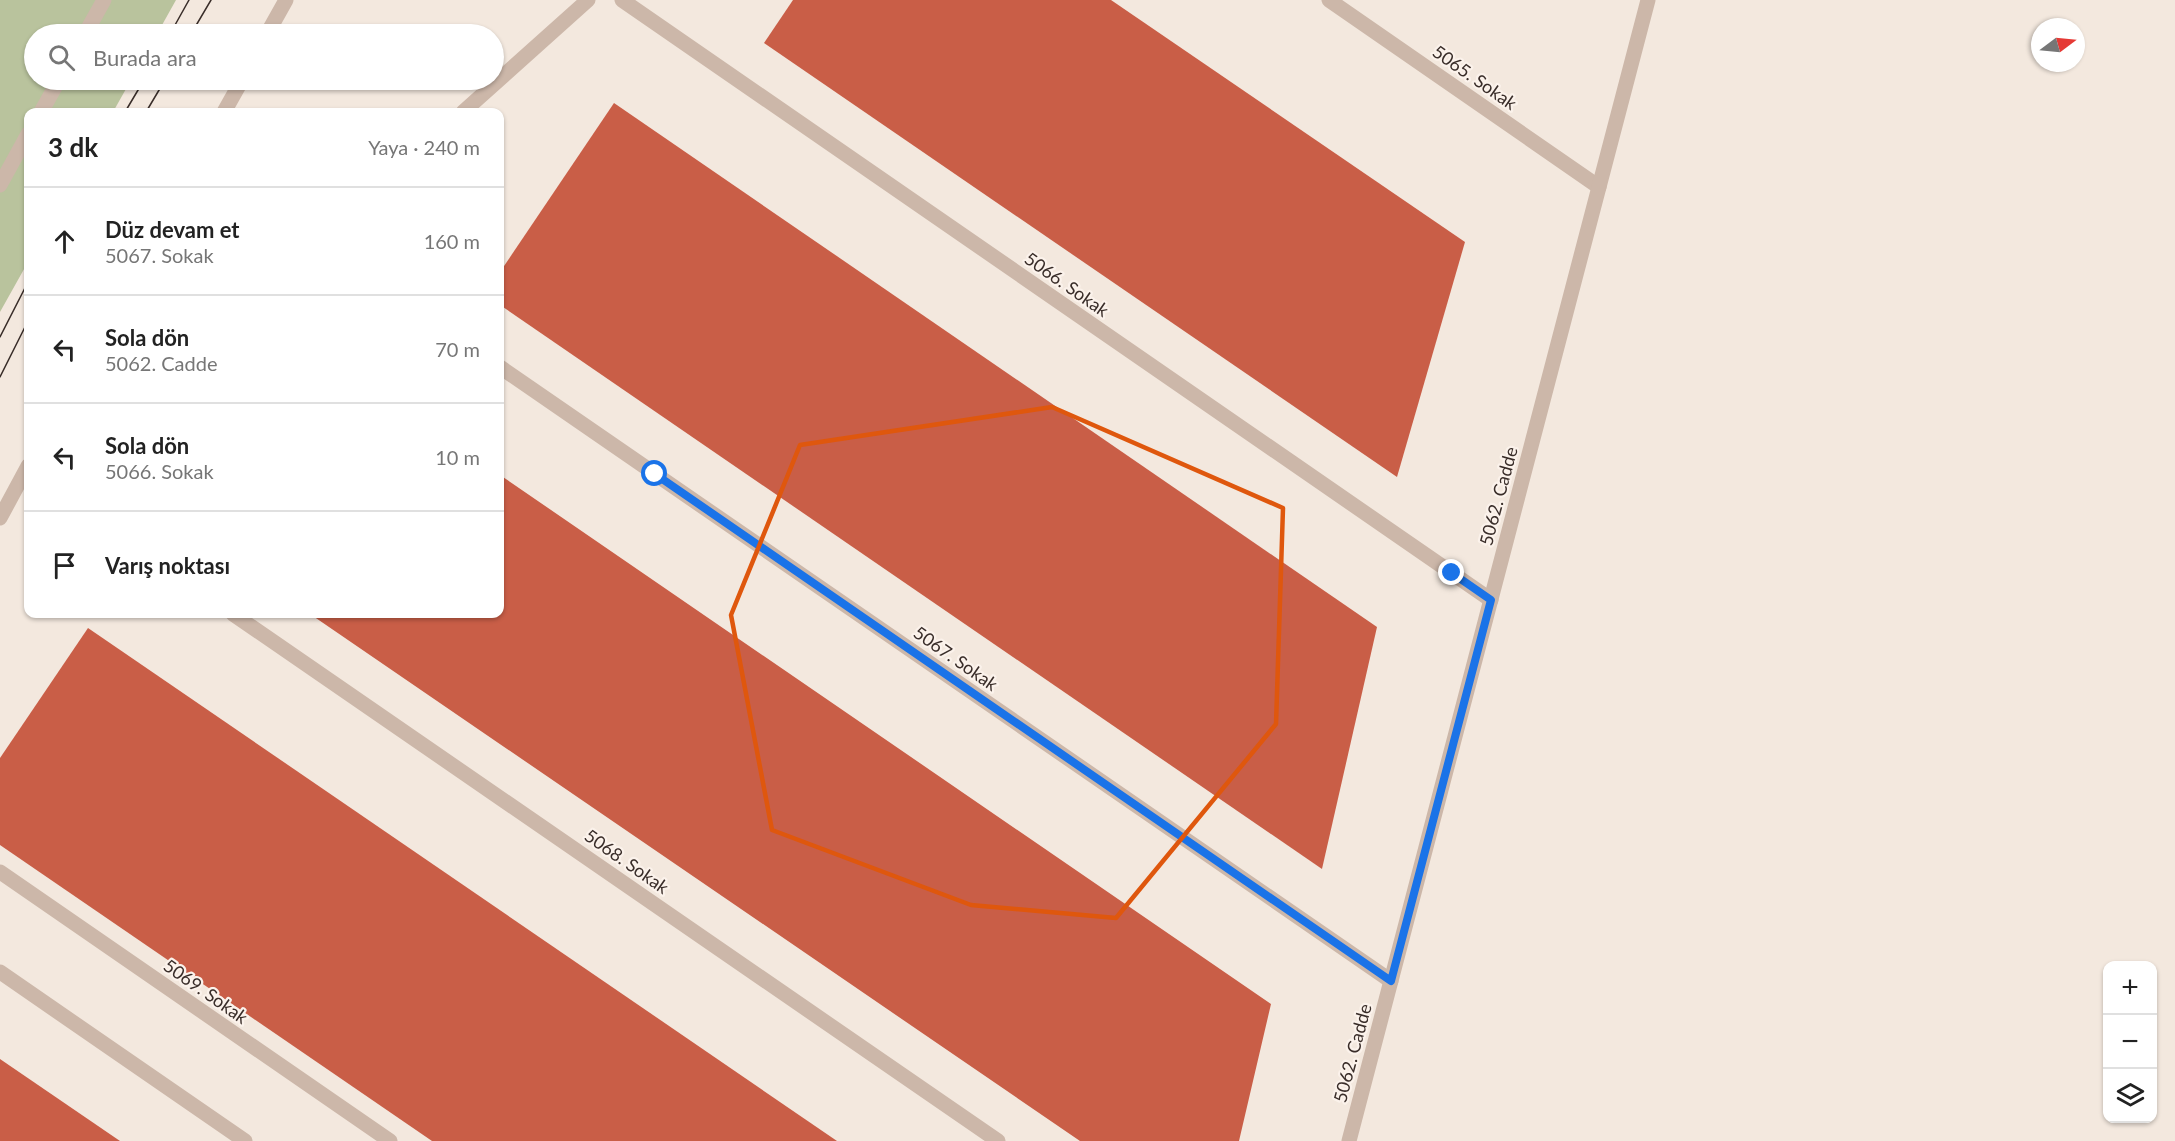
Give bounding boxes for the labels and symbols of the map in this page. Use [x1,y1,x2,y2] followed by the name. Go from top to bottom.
[2031,18,2085,72] north arrow
[1429,40,1522,115] street label: 5065. Sokak
[1021,247,1114,322] street label: 5066. Sokak
[1474,444,1522,548] street label: 5062. Cadde
[641,460,667,486] route start
[1438,559,1464,585] route end
[910,621,1003,696] street label: 5067. Sokak
[581,824,674,899] street label: 5068. Sokak
[160,954,253,1029] street label: 5069. Sokak
[1328,1001,1376,1105] street label: 5062. Cadde

